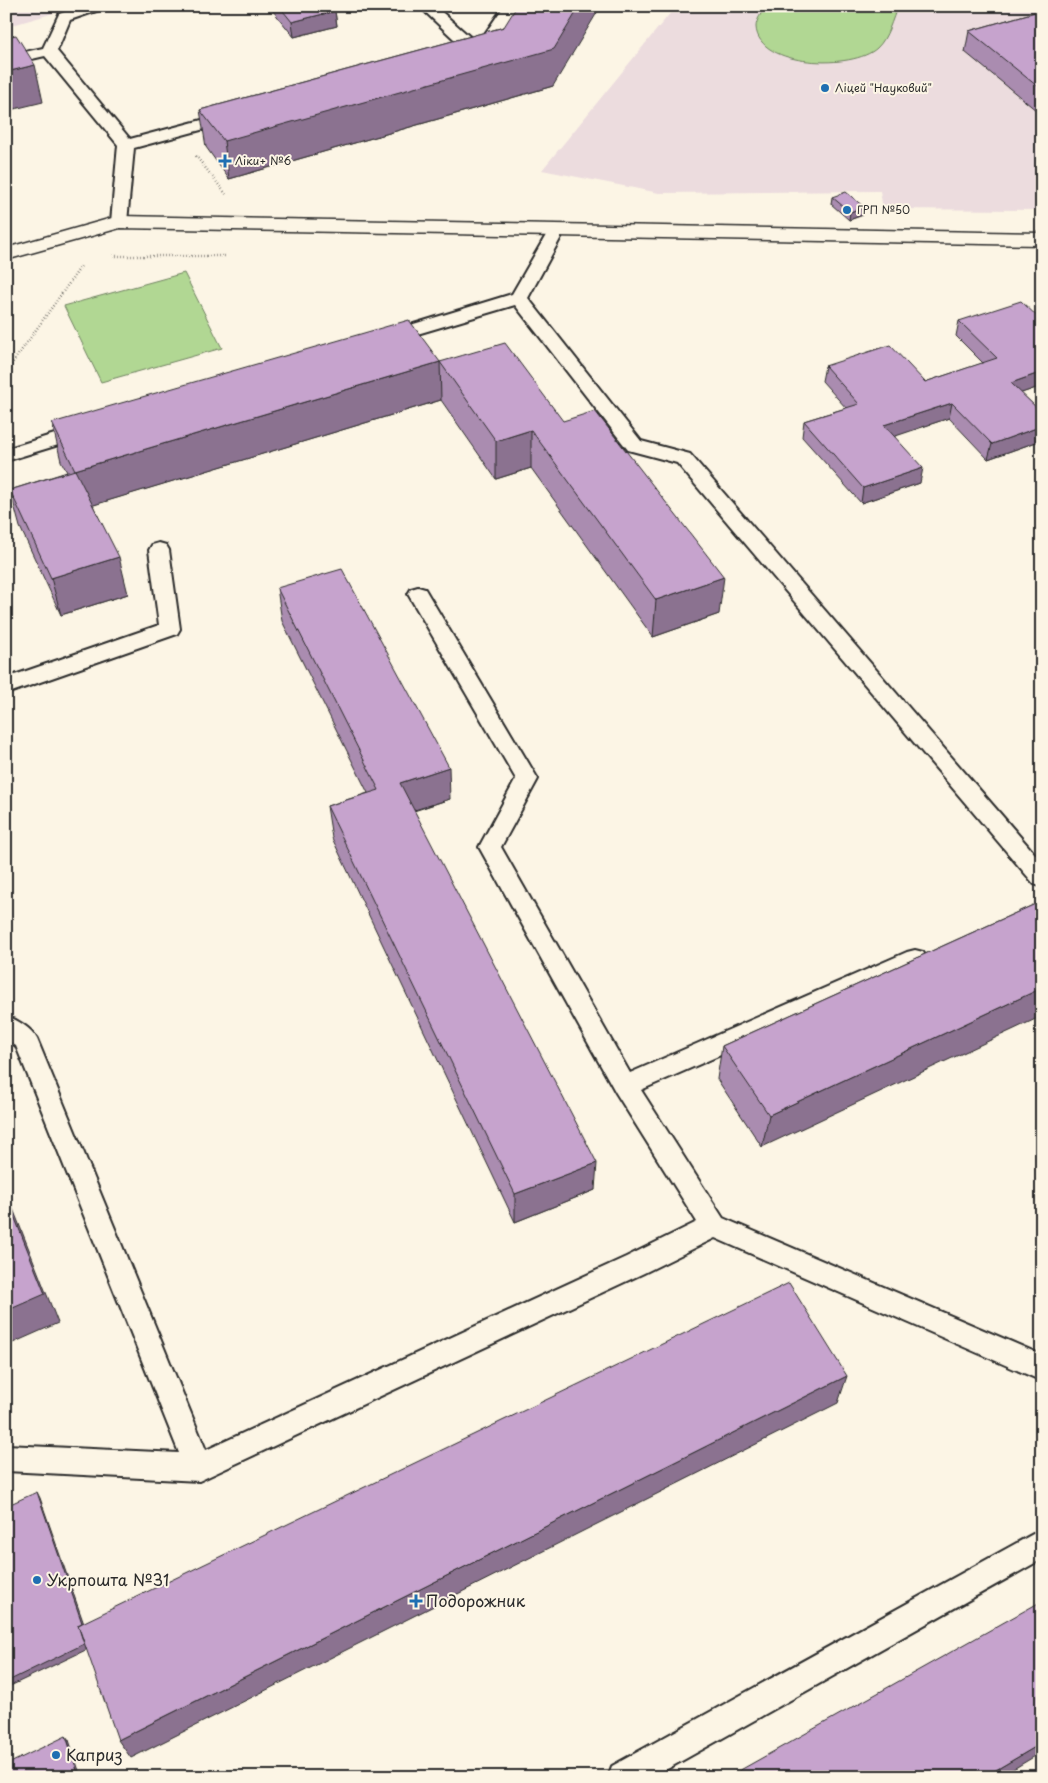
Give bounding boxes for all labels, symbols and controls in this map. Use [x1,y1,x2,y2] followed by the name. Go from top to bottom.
[835,79,932,96] place label: Ліцей "Науковий"
[819,82,831,94] marker: Ліцей "Науковий"
[235,152,291,169] place label: Ліки+ №6
[219,155,231,167] marker: Ліки+ №6
[857,201,910,218] place label: ГРП №50
[841,204,853,216] marker: ГРП №50
[47,1567,169,1591] place label: Укрпошта №31
[31,1574,43,1586] marker: Укрпошта №31
[426,1588,526,1612] place label: Подорожник
[410,1595,422,1607] marker: Подорожник
[66,1742,123,1766] place label: Каприз
[50,1749,62,1761] marker: Каприз

